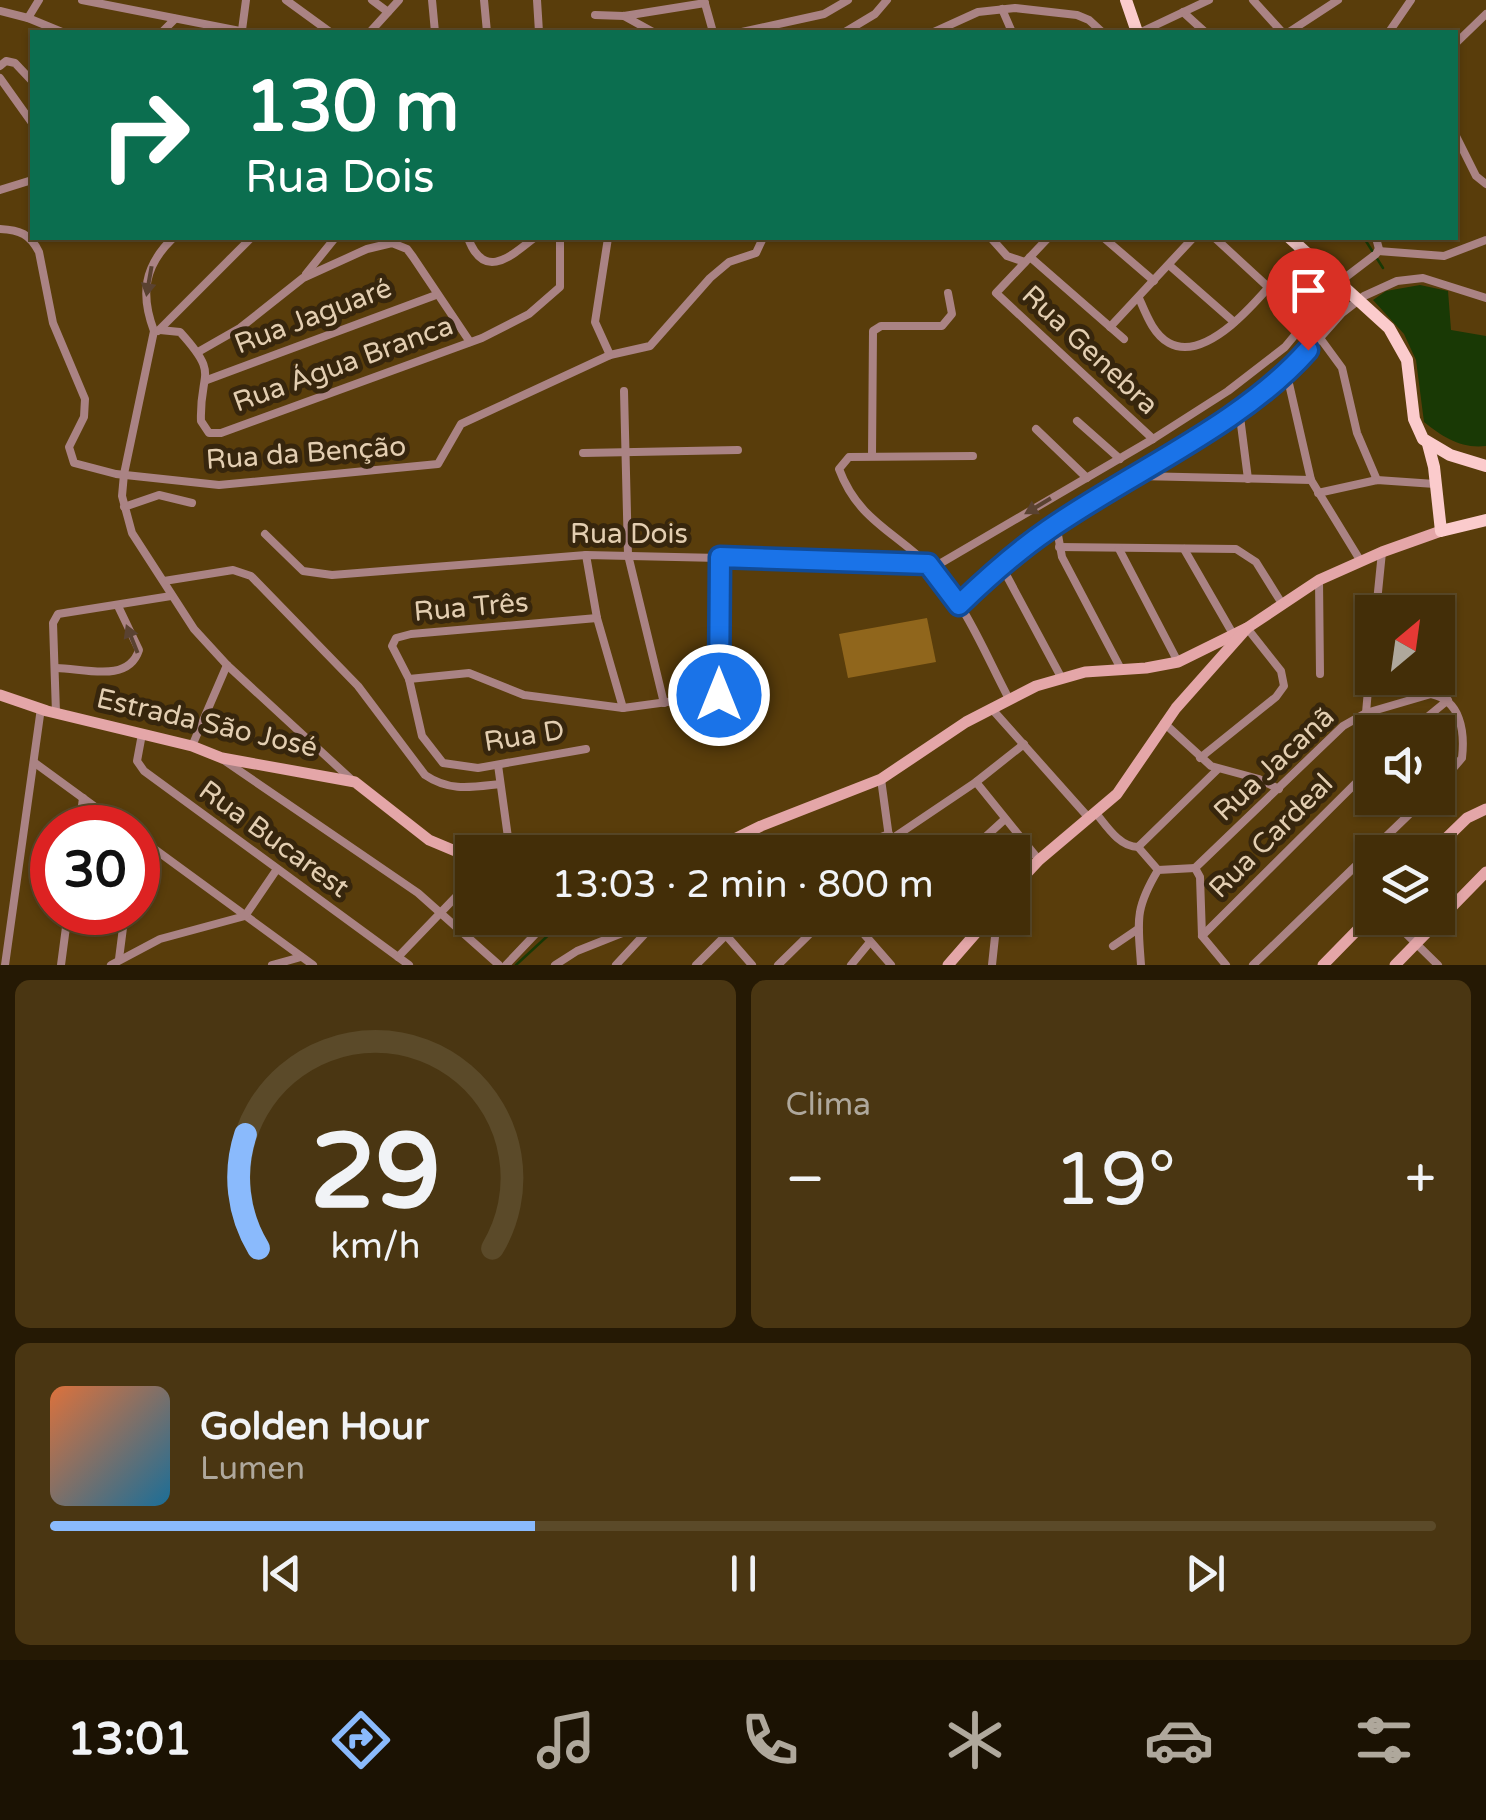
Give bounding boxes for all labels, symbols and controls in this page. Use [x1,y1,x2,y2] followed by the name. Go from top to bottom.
[245,66,459,150] text: 130 m
[80,70,210,200] icon: right
[245,151,435,205] text: Rua Dois
[1266,248,1351,351] pin
[1281,263,1336,318] icon: arrive
[141,266,156,297] one-way arrow
[230,270,396,362] street label: Rua Jaguaré
[1015,278,1165,422] street label: Rua Genebra
[228,308,458,420] street label: Rua Água Branca
[205,429,407,477] street label: Rua da Benção
[1024,497,1052,514] one-way arrow
[570,517,688,551] street label: Rua Dois
[412,585,530,629] street label: Rua Três
[1355,595,1455,695] north arrow
[1355,595,1455,935] map controls
[123,624,139,654] one-way arrow
[667,643,771,747] position arrow
[93,681,321,765] street label: Estrada São José
[1207,700,1341,828] street label: Rua Jacanã
[481,713,567,759] street label: Rua D
[1355,715,1455,815] button: sound
[1202,767,1340,905] street label: Rua Cardeal
[192,773,356,905] street label: Rua Bucarest
[30,805,160,935] speed limit sign: 30
[1355,835,1455,935] button: layers
[551,862,934,908] text: 13:03 · 2 min · 800 m
[786,1086,871,1124] text: Clima
[310,1111,441,1236] text: 29
[1054,1135,1176,1225] text: 19°
[786,1147,825,1213] text: −
[1405,1147,1436,1213] text: +
[330,1225,420,1268] text: km/h
[200,1404,429,1450] text: Golden Hour
[200,1450,305,1488] text: Lumen
[254,1546,309,1601] icon: previous
[716,1546,771,1601] icon: pause
[1178,1546,1233,1601] icon: next
[326,1705,396,1775] icon: directions
[531,1705,601,1775] icon: music
[735,1705,805,1775] icon: phone
[940,1705,1010,1775] icon: climate
[1144,1705,1214,1775] icon: car
[1349,1705,1419,1775] icon: filters
[67,1713,192,1767] text: 13:01

